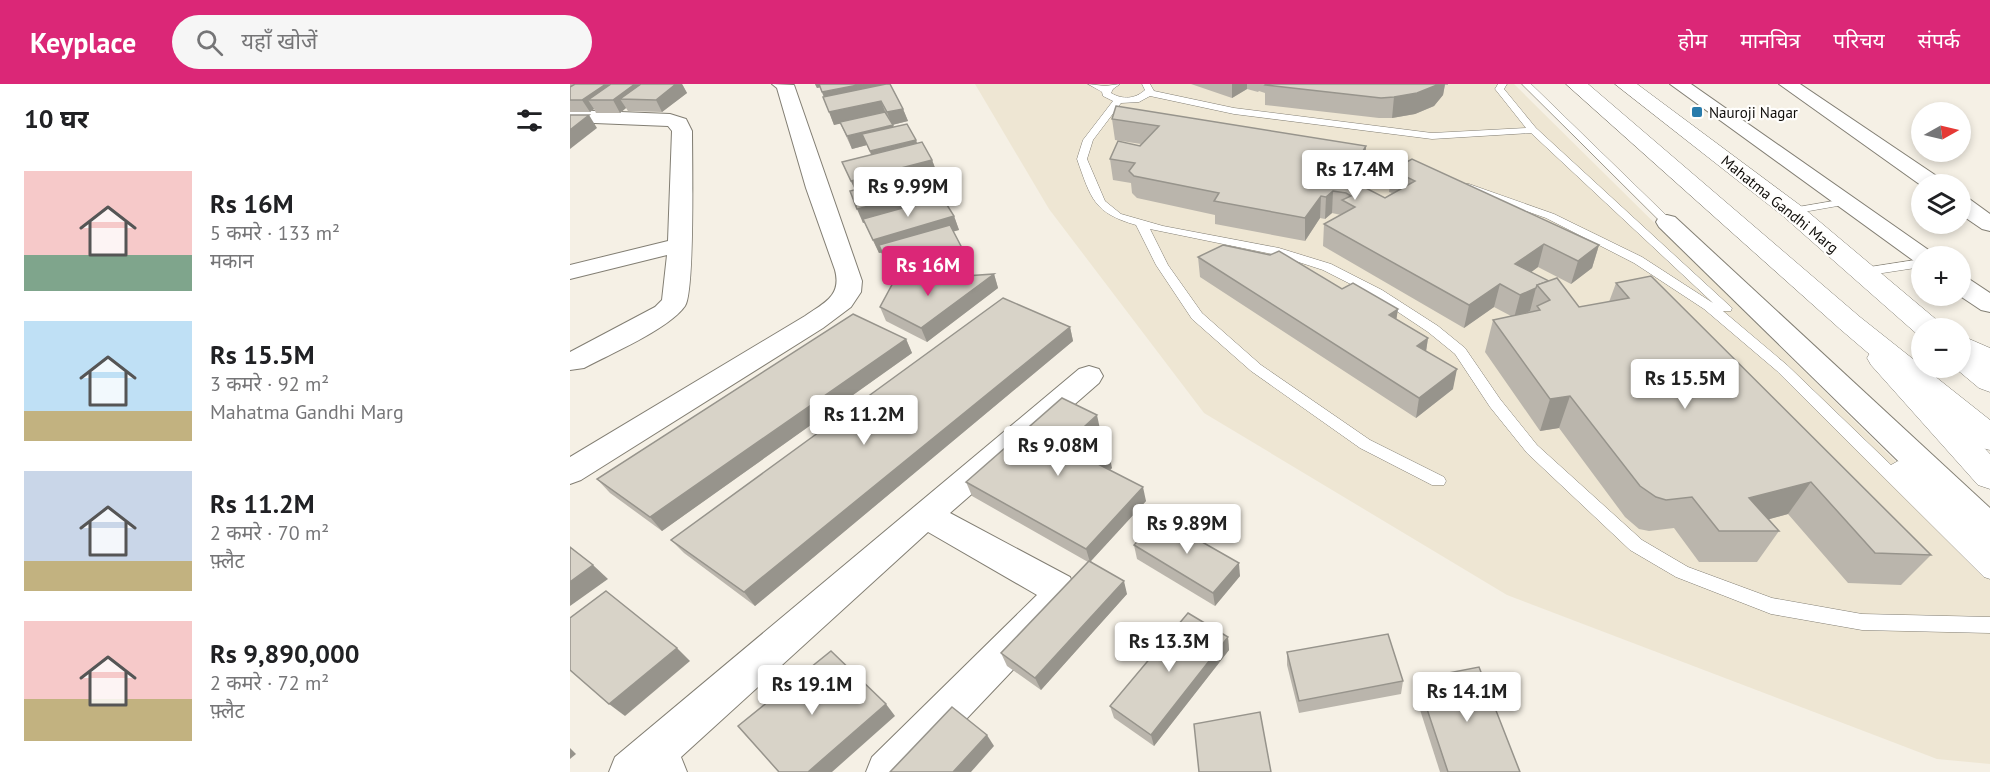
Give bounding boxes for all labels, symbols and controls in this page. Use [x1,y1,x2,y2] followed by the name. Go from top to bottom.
[172,15,592,69] search box
[30,24,136,61] text: Keyplace
[193,26,226,59] icon: search
[241,27,317,55] text: यहाँ खोजें
[1678,27,1707,54] text: होम
[1740,27,1800,54] text: मानचित्र
[1833,27,1885,54] text: परिचय
[1918,27,1960,54] text: संपर्क
[24,102,88,135] text: 10 घर
[1911,102,1971,162] north arrow
[1911,102,1971,378] map controls
[1709,103,1798,122] place label: Nauroji Nagar
[513,104,546,137] icon: filters
[1690,105,1704,119] marker: Nauroji Nagar
[1293,150,1417,201] pin: Rs 17.4M
[1718,151,1842,257] street label: Mahatma Gandhi Marg
[1316,156,1394,182] text: Rs 17.4M
[846,167,970,218] pin: Rs 9.99M
[868,173,948,199] text: Rs 9.99M
[1911,174,1971,234] button: layers
[210,187,294,220] text: Rs 16M
[72,195,144,267] icon: home
[210,220,340,246] text: 5 कमरे · 133 m²
[879,246,977,297] pin: Rs 16M
[1911,246,1971,306] button: +
[210,248,254,274] text: मकान
[896,252,960,278] text: Rs 16M
[1911,318,1971,378] button: −
[210,338,315,371] text: Rs 15.5M
[72,345,144,417] icon: home
[1623,359,1747,410] pin: Rs 15.5M
[1645,365,1725,391] text: Rs 15.5M
[210,371,329,397] text: 3 कमरे · 92 m²
[802,395,926,446] pin: Rs 11.2M
[210,399,404,425] text: Mahatma Gandhi Marg
[824,401,904,427] text: Rs 11.2M
[996,426,1120,477] pin: Rs 9.08M
[1018,432,1098,458] text: Rs 9.08M
[210,487,315,520] text: Rs 11.2M
[72,495,144,567] icon: home
[1125,504,1249,555] pin: Rs 9.89M
[1147,510,1227,536] text: Rs 9.89M
[210,520,329,546] text: 2 कमरे · 70 m²
[210,548,245,574] text: फ़्लैट
[1107,622,1231,673] pin: Rs 13.3M
[1129,628,1209,654] text: Rs 13.3M
[210,637,360,670] text: Rs 9,890,000
[72,645,144,717] icon: home
[750,665,874,716] pin: Rs 19.1M
[210,670,329,696] text: 2 कमरे · 72 m²
[772,671,852,697] text: Rs 19.1M
[1405,672,1529,723] pin: Rs 14.1M
[1427,678,1507,704] text: Rs 14.1M
[210,698,245,724] text: फ़्लैट

